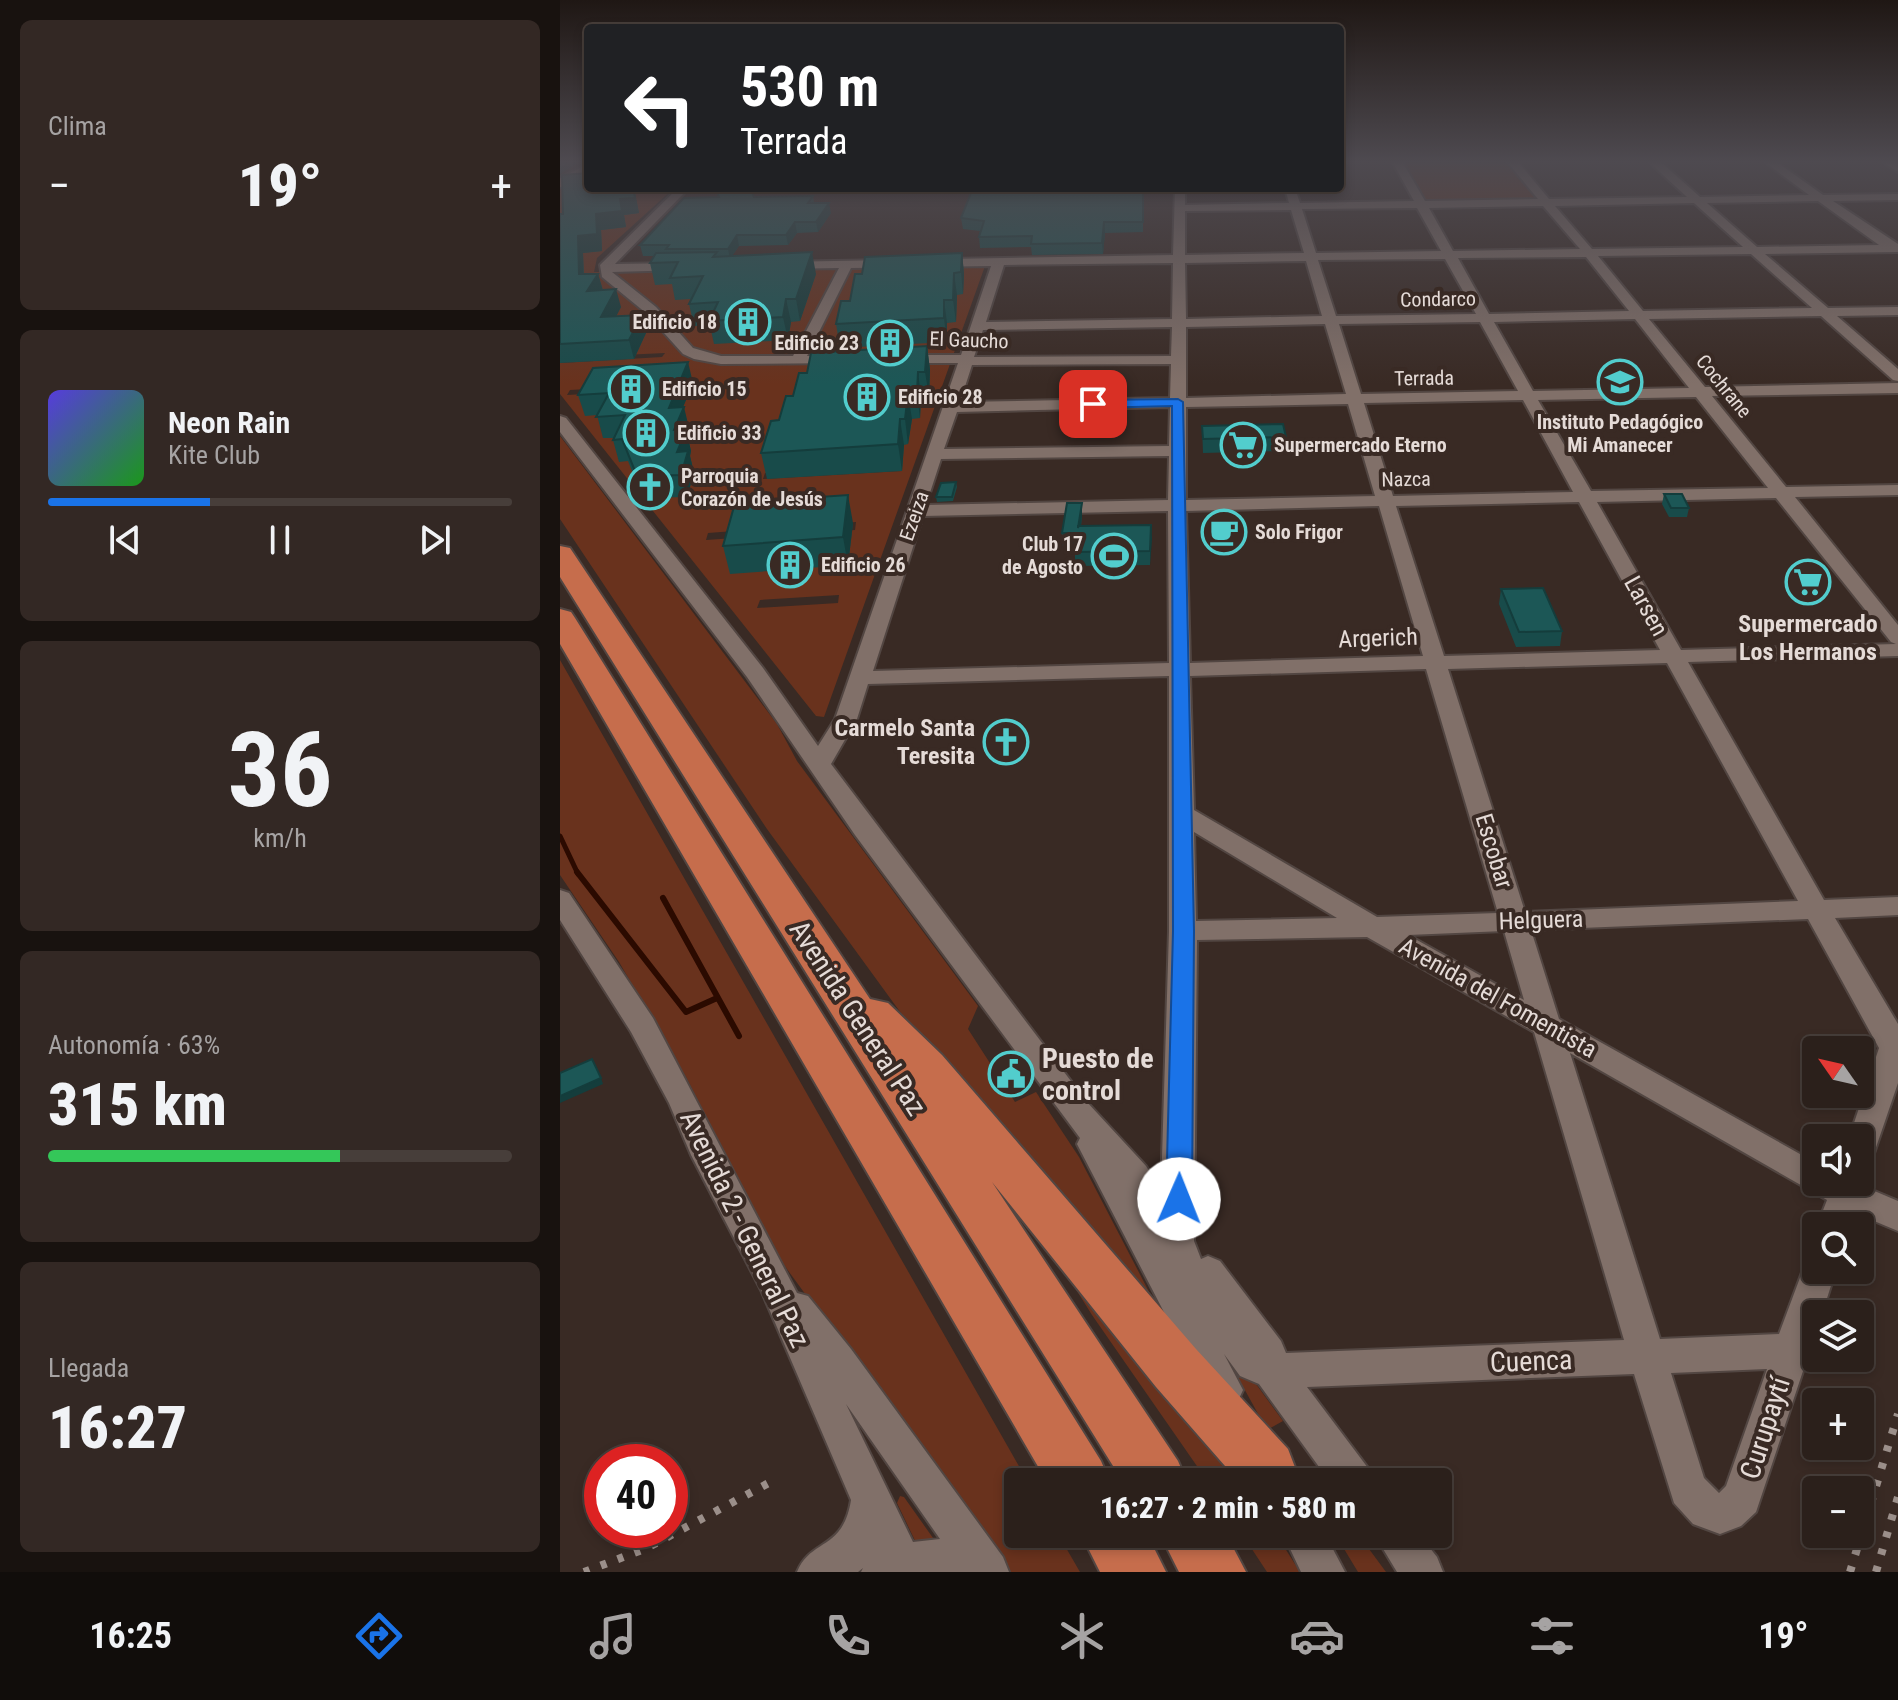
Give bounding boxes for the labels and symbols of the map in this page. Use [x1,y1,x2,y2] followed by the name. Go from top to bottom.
[1400,286,1476,312] street label: Condarco
[724,298,772,346] building icon: Edificio 18
[633,310,717,334] place label: Edificio 18
[866,319,914,367] building icon: Edificio 23
[929,327,1009,353] street label: El Gaucho
[775,331,859,355] place label: Edificio 23
[1691,349,1757,423] street label: Cochrane
[1596,358,1644,406] school or university icon: Instituto Pedagógico Mi Amanecer
[607,365,655,413] building icon: Edificio 15
[1394,365,1454,391] street label: Terrada
[1059,370,1127,438] pin
[843,373,891,421] building icon: Edificio 28
[662,377,747,401] place label: Edificio 15
[898,385,983,409] place label: Edificio 28
[622,409,670,457] building icon: Edificio 33
[1537,410,1703,457] place label: Instituto Pedagógico Mi Amanecer
[677,421,762,445] place label: Edificio 33
[1219,421,1267,469] supermarket icon: Supermercado Eterno
[1274,433,1447,457] place label: Supermercado Eterno
[626,463,674,511] church icon: Parroquia Corazón de Jesús
[681,464,823,511] place label: Parroquia Corazón de Jesús
[1381,467,1431,491] street label: Nazca
[894,488,934,544] street label: Ezeiza
[1200,508,1248,556] cafe icon: Solo Frigor
[1255,520,1343,544] place label: Solo Frigor
[1002,532,1083,579] place label: Club 17 de Agosto
[1090,532,1138,580] sports icon: Club 17 de Agosto
[766,541,814,589] building icon: Edificio 26
[821,553,906,577] place label: Edificio 26
[1784,558,1832,606] supermarket icon: Supermercado Los Hermanos
[1618,571,1674,641] street label: Larsen
[1738,610,1878,666] place label: Supermercado Los Hermanos
[1338,623,1418,653] street label: Argerich
[835,714,975,770] place label: Carmelo Santa Teresita
[982,718,1030,766] church icon: Carmelo Santa Teresita
[1469,810,1519,892] street label: Escobar
[1498,905,1584,935] street label: Helguera
[783,914,933,1122] street label: Avenida General Paz
[1394,932,1602,1064] street label: Avenida del Fomentista
[1802,1036,1874,1108] north arrow
[1042,1042,1154,1107] place label: Puesto de control
[987,1050,1035,1098] public building icon: Puesto de control
[673,1105,817,1353] street label: Avenida 2 - General Paz
[1137,1157,1221,1241] position arrow
[1489,1343,1573,1379] street label: Cuenca
[1733,1372,1797,1483] street label: Curupaytí
[584,1444,688,1548] speed limit sign: 40

